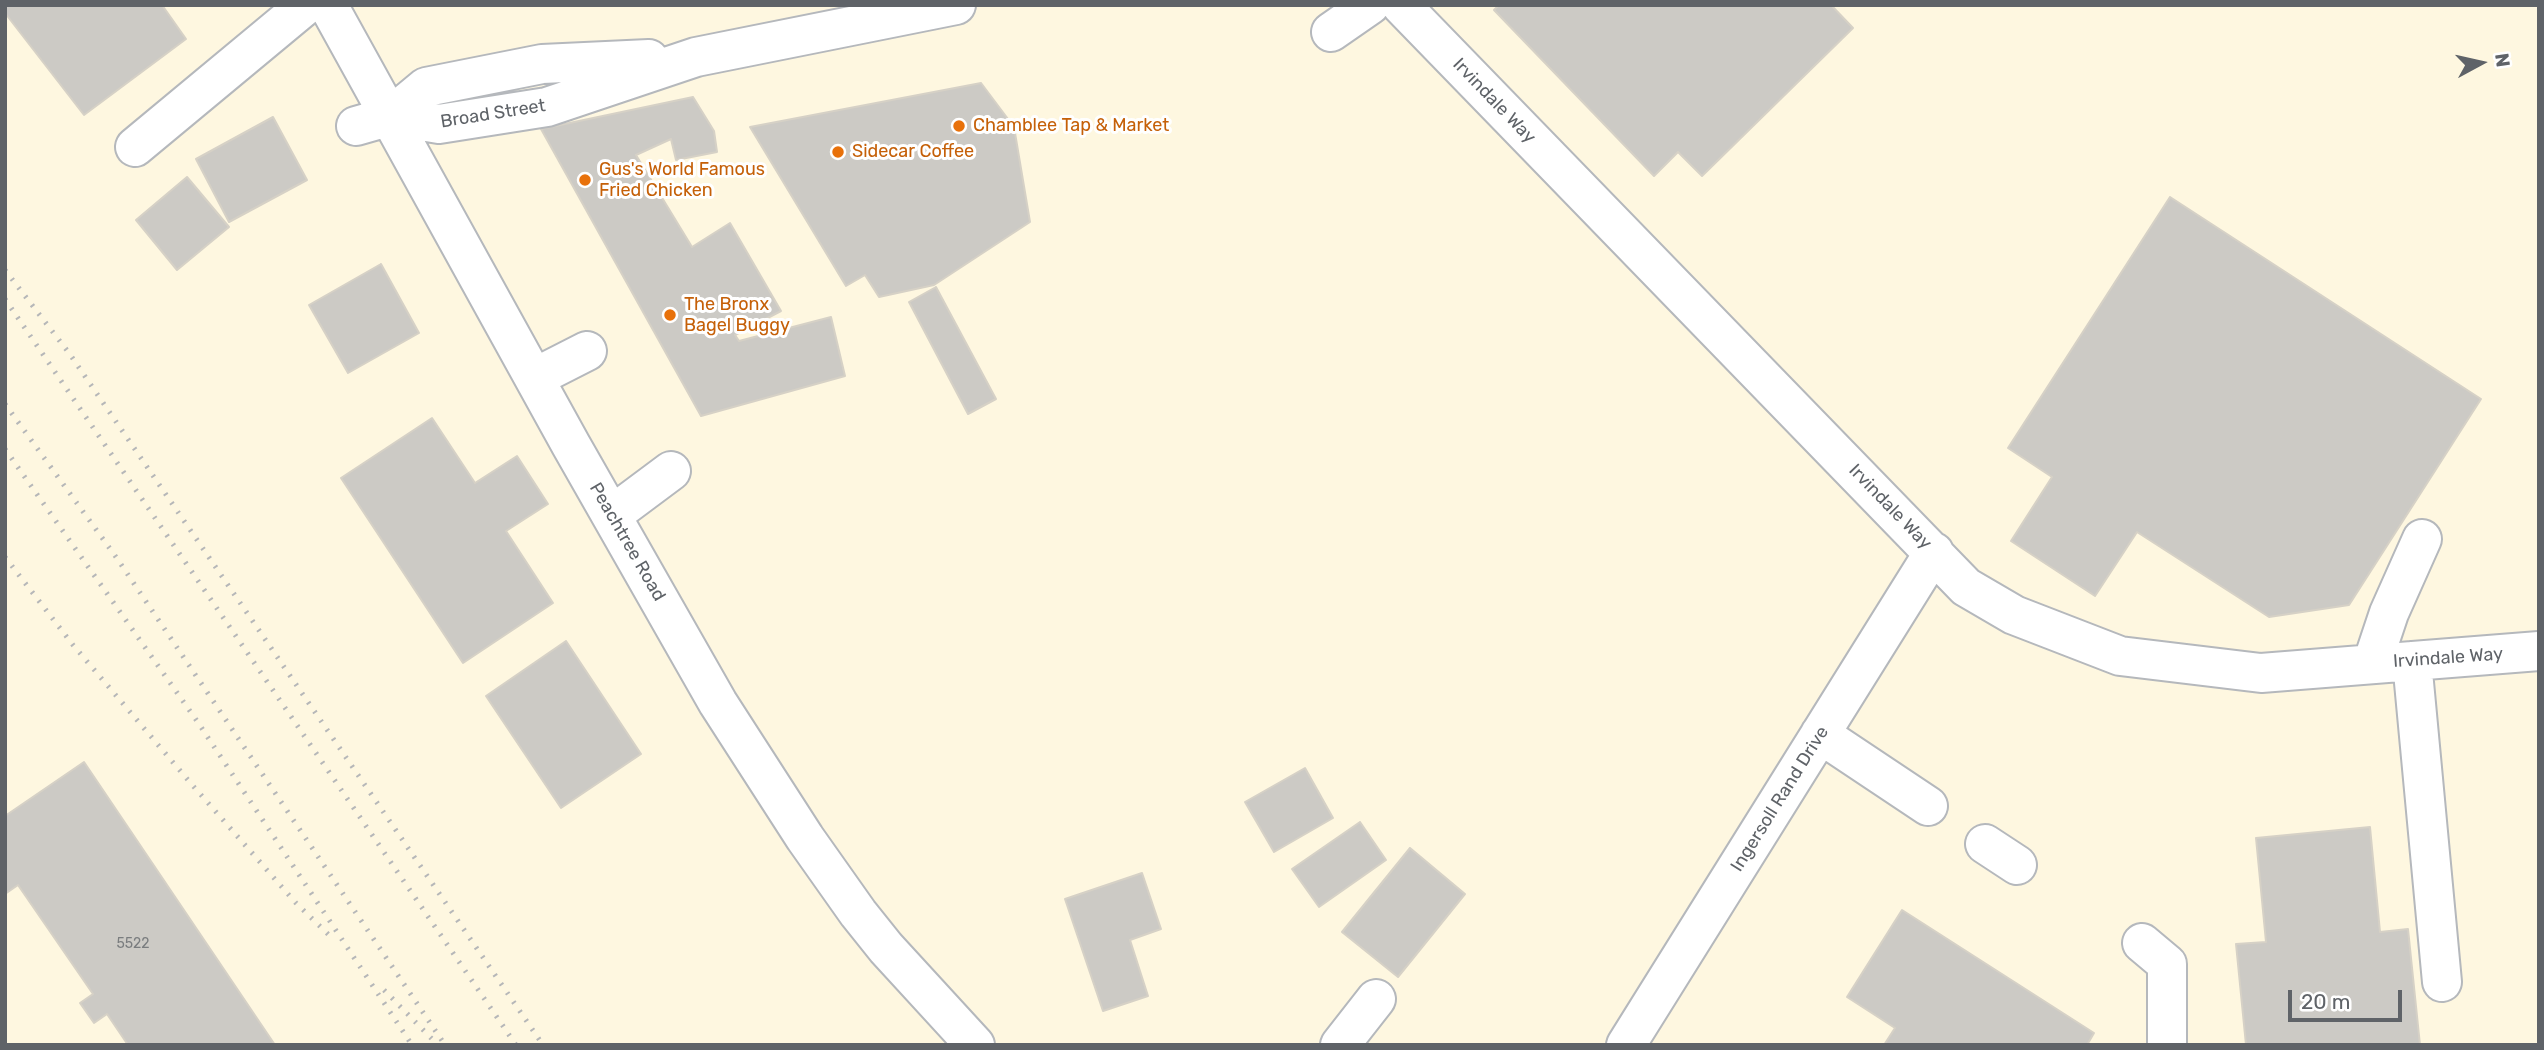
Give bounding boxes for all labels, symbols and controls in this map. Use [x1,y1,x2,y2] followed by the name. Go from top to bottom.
[2446,28,2516,98] north arrow
[2490,52,2515,68] text: N
[1448,54,1540,148] street label: Irvindale Way
[439,95,547,133] street label: Broad Street
[973,115,1169,137] place label: Chamblee Tap & Market
[951,118,967,134] marker: Chamblee Tap & Market
[852,141,974,163] place label: Sidecar Coffee
[830,144,846,160] marker: Sidecar Coffee
[599,159,765,202] place label: Gus's World Famous Fried Chicken
[577,172,593,188] marker: Gus's World Famous Fried Chicken
[684,294,790,336] place label: The Bronx Bagel Buggy
[662,307,678,323] marker: The Bronx Bagel Buggy
[1844,460,1936,554] street label: Irvindale Way
[584,479,670,605] street label: Peachtree Road
[2392,643,2504,673] street label: Irvindale Way
[1727,722,1833,876] street label: Ingersoll Rand Drive
[116,936,150,952] house number: 5522
[2292,976,2406,1020] scale bar
[2301,989,2350,1014] text: 20 m

